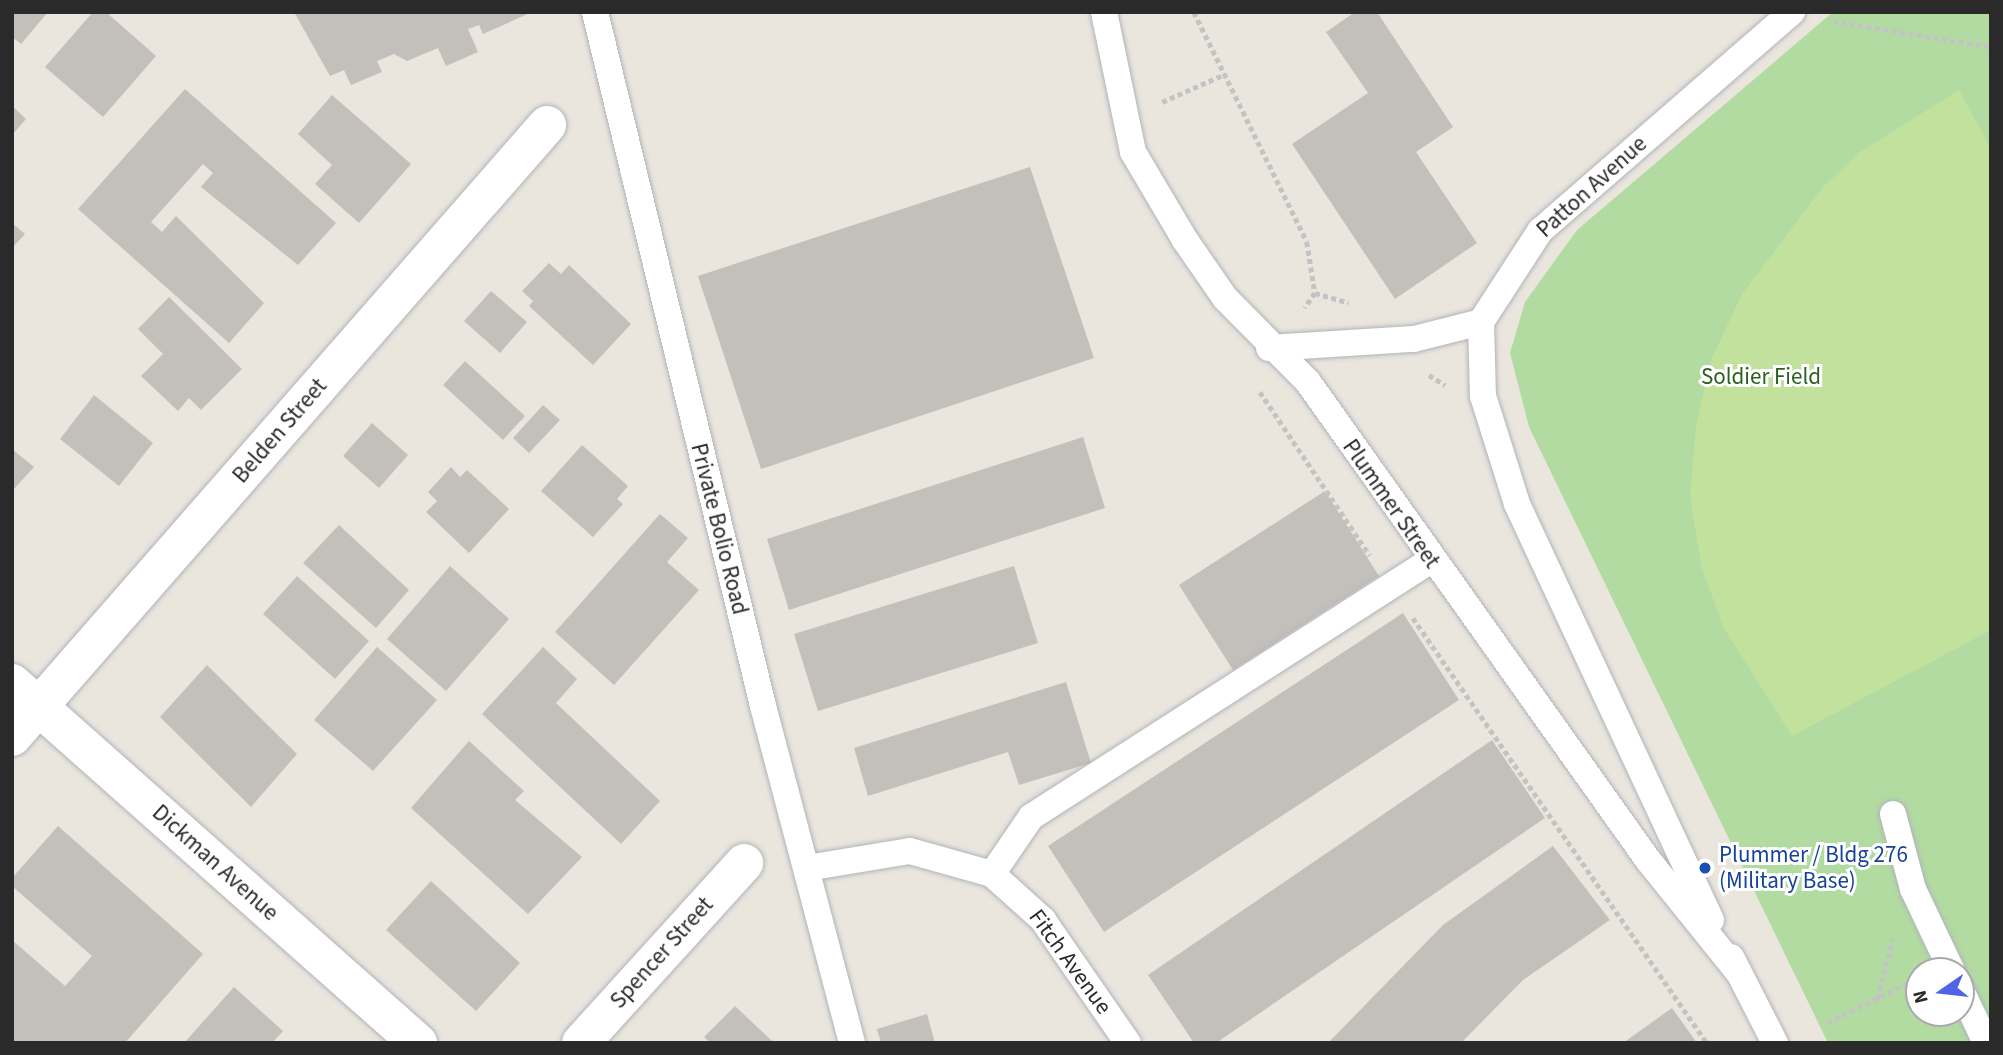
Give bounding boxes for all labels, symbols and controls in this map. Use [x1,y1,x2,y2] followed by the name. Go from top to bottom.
[1531,130,1653,244] street label: Patton Avenue
[1701,363,1821,391] park label: Soldier Field
[227,373,333,489] street label: Belden Street
[1336,434,1446,574] street label: Plummer Street
[684,440,754,618] street label: Private Bolio Road
[146,799,284,927] street label: Dickman Avenue
[1719,841,1908,895] place label: Plummer / Bldg 276 (Military Base)
[1697,860,1713,876] marker: Plummer / Bldg 276 (Military Base)
[605,892,719,1014] street label: Spencer Street
[1023,904,1117,1020] street label: Fitch Avenue
[1905,957,1975,1027] north arrow
[1906,987,1936,1006] text: N

